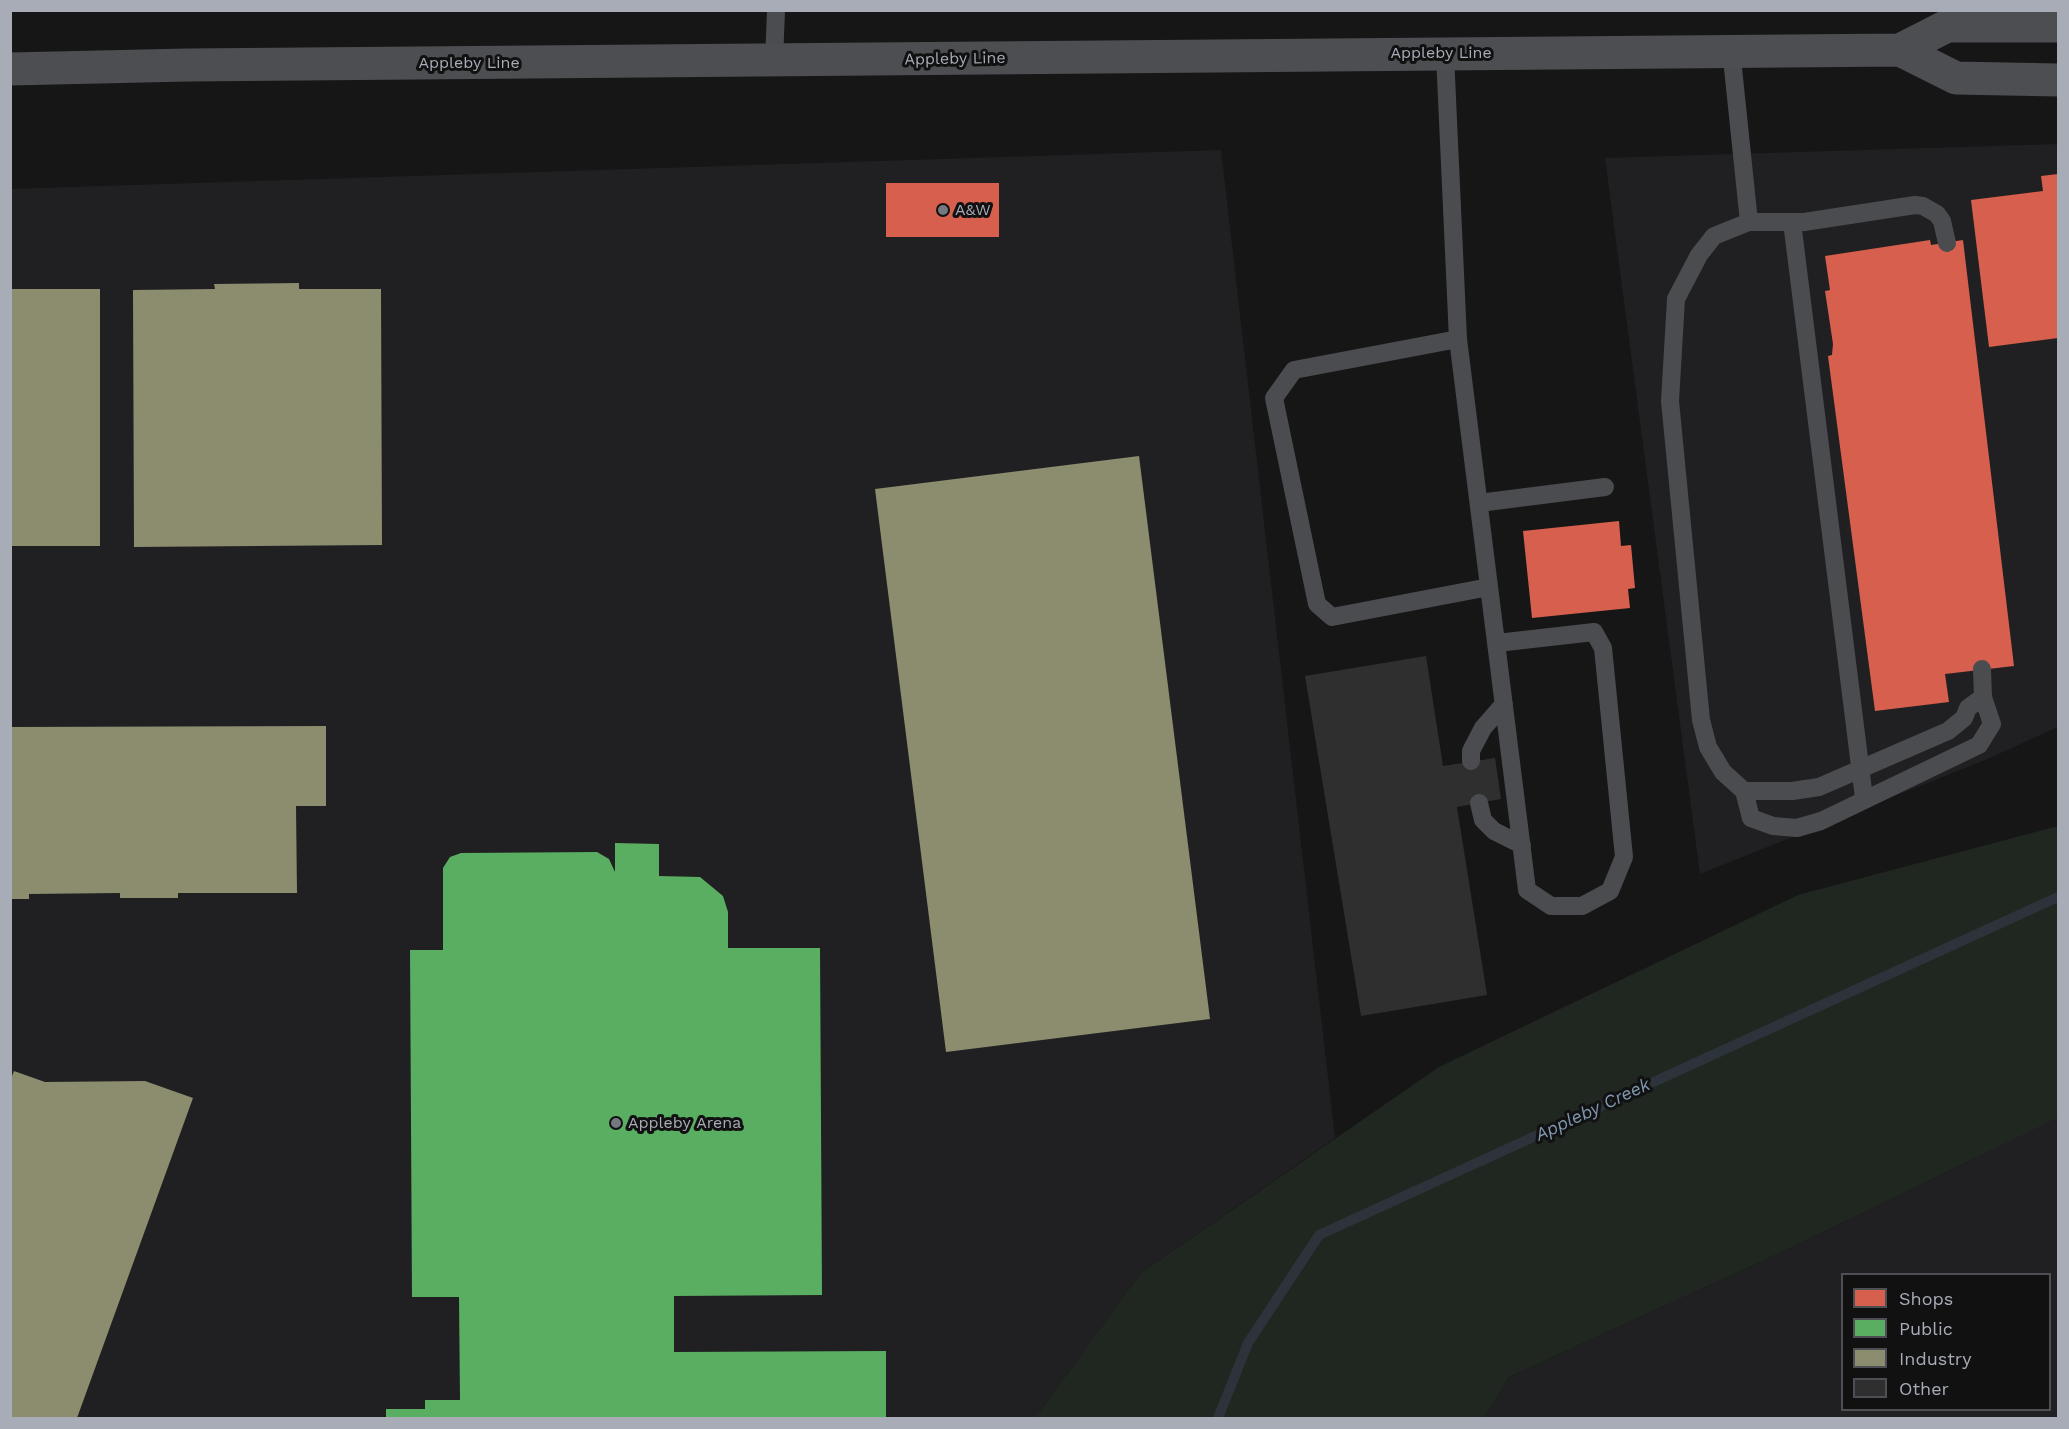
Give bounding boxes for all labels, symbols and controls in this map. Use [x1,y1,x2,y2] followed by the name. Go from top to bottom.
[1390,43,1492,63] street label: Appleby Line
[904,49,1006,69] street label: Appleby Line
[418,53,520,73] street label: Appleby Line
[955,200,991,220] place label: A&W
[936,203,950,217] marker: A&W
[1532,1074,1654,1146] water label: Appleby Creek
[628,1113,741,1133] place label: Appleby Arena
[609,1116,623,1130] marker: Appleby Arena
[1841,1273,2051,1411] legend
[1899,1288,1953,1309] text: Shops
[1899,1318,1953,1339] text: Public
[1899,1348,1971,1369] text: Industry
[1899,1378,1949,1399] text: Other

